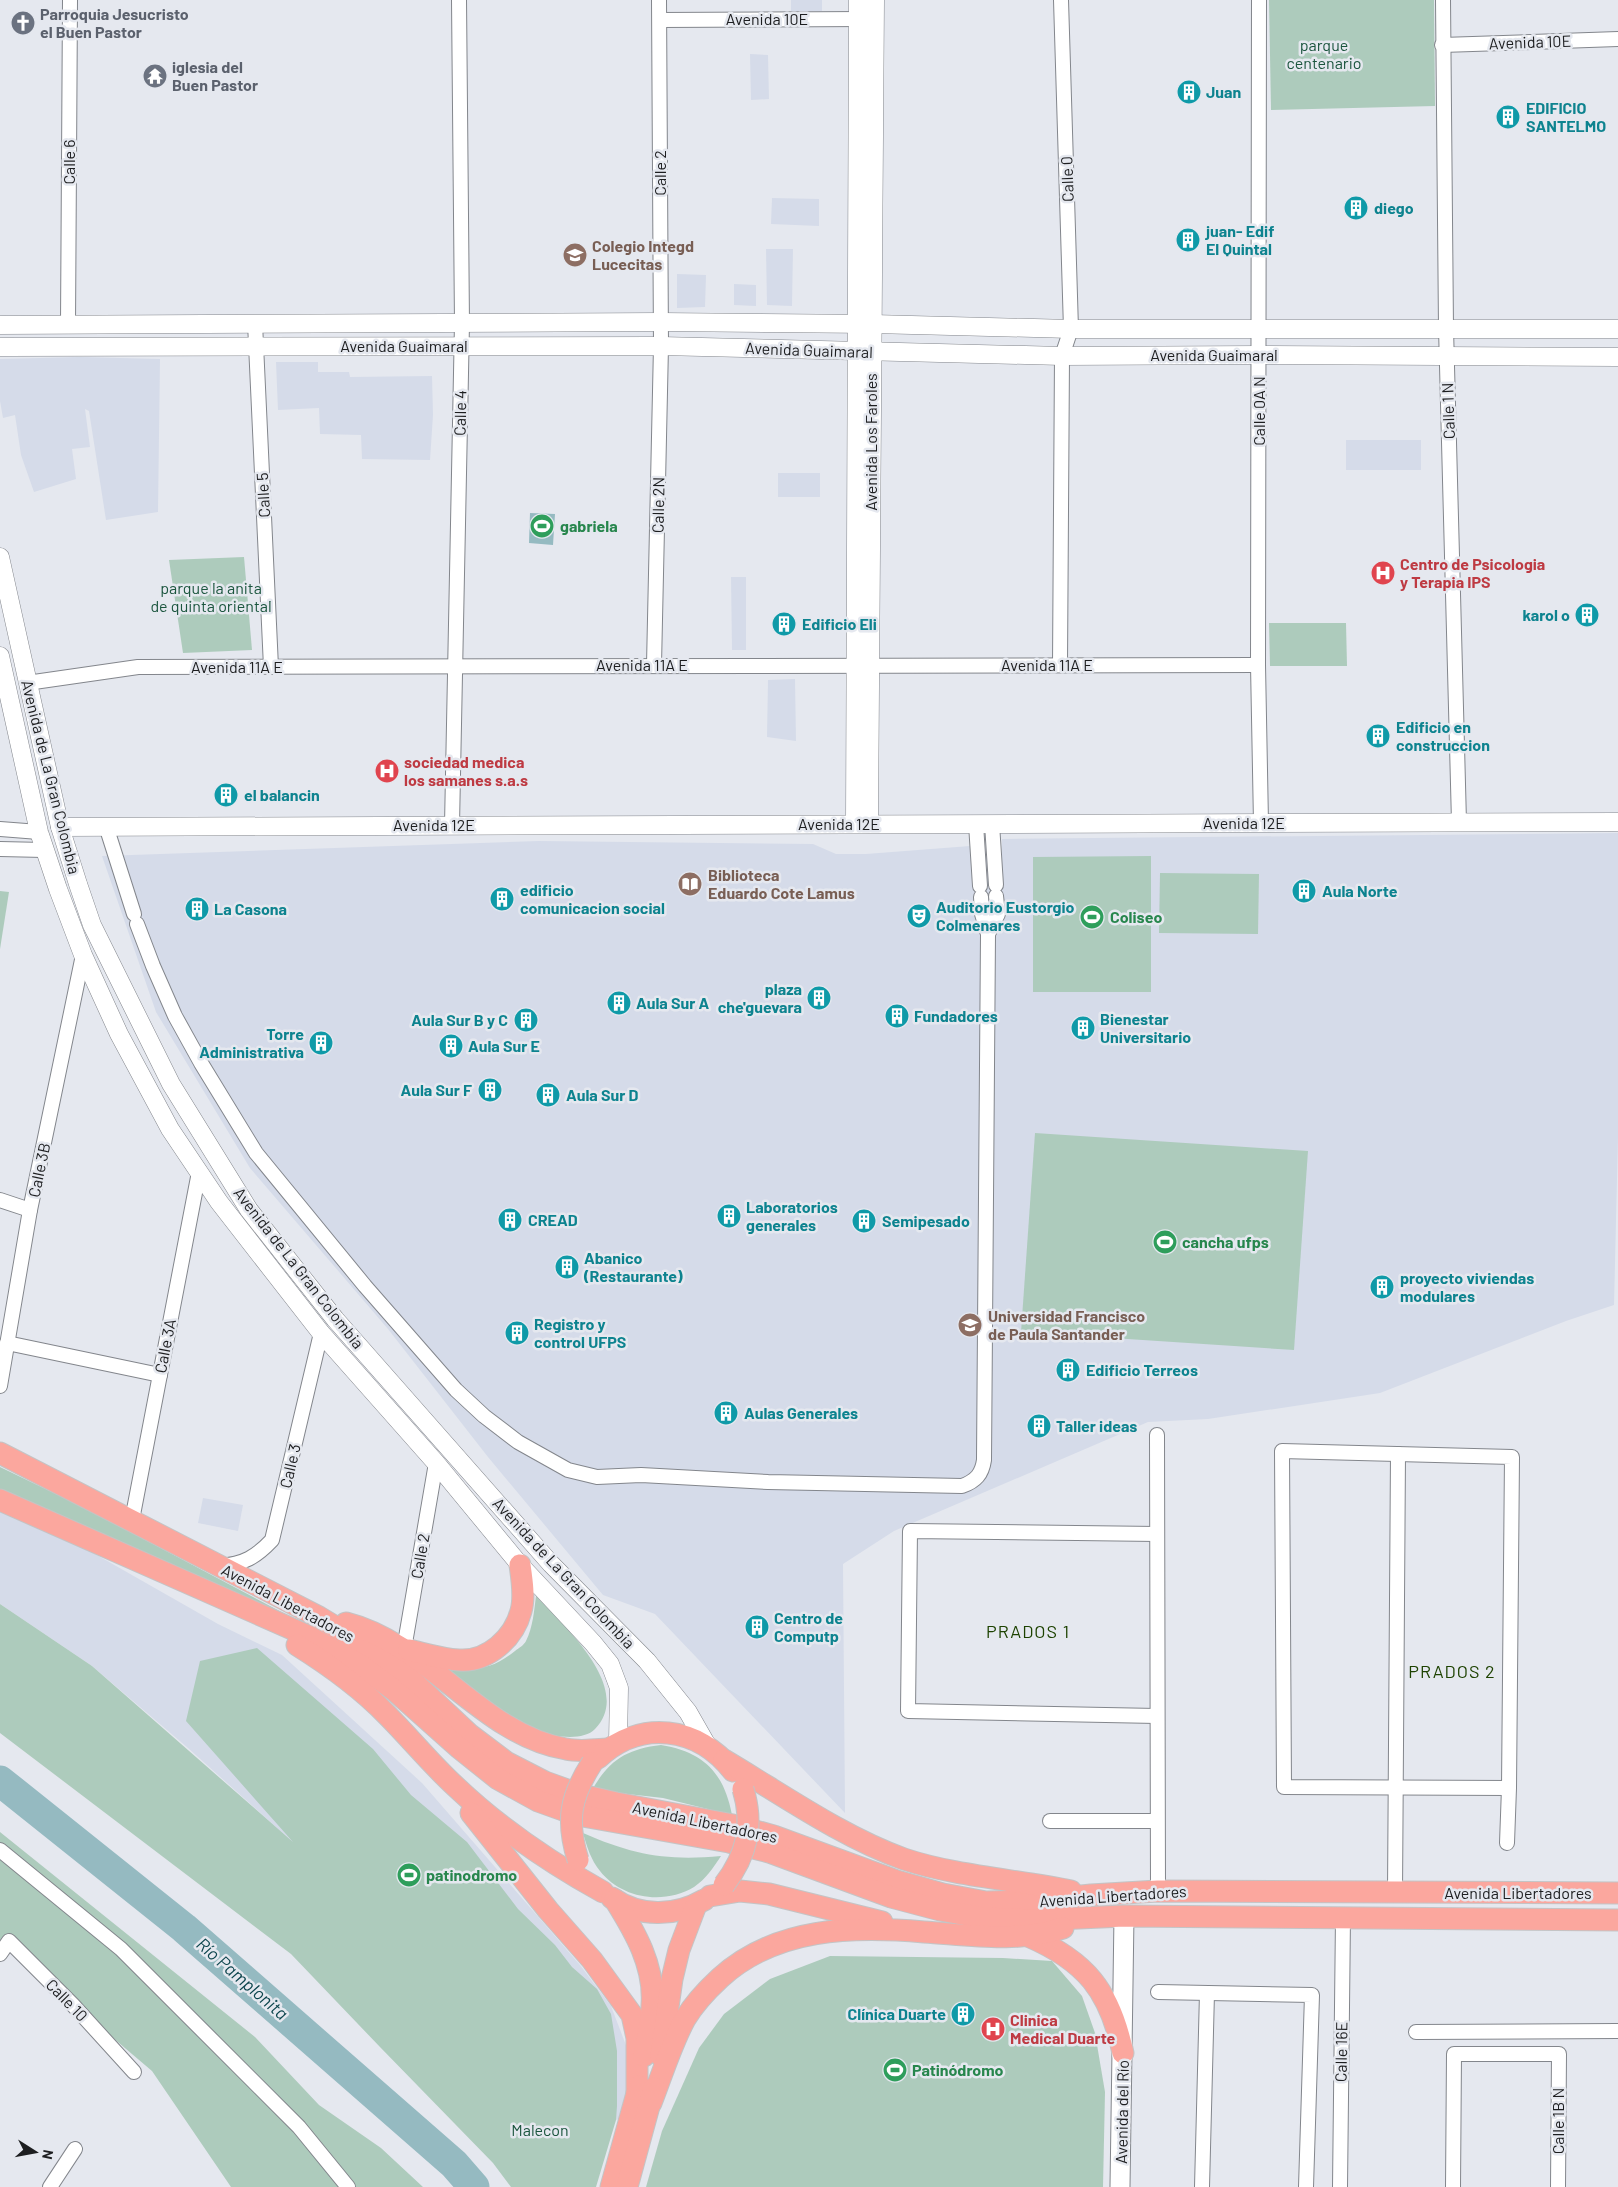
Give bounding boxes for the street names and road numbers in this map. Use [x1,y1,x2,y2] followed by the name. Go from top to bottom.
[726,9,808,28] street label: Avenida 10E
[1489,31,1571,52] street label: Avenida 10E
[59,139,78,185] street label: Calle 6
[650,150,669,196] street label: Calle 2
[1056,156,1077,202] street label: Calle 0
[340,336,468,355] street label: Avenida Guaimaral
[745,338,873,361] street label: Avenida Guaimaral
[1150,345,1278,364] street label: Avenida Guaimaral
[861,373,880,511] street label: Avenida Los Faroles
[1249,376,1268,446] street label: Calle 0A N
[1437,382,1458,440] street label: Calle 1 N
[450,390,469,436] street label: Calle 4
[252,472,273,518] street label: Calle 5
[648,477,667,533] street label: Calle 2N
[596,655,688,674] street label: Avenida 11A E
[1001,655,1093,674] street label: Avenida 11A E
[191,657,283,676] street label: Avenida 11A E
[18,678,85,876] street label: Avenida de La Gran Colombia
[1203,813,1285,832] street label: Avenida 12E
[798,814,880,833] street label: Avenida 12E
[393,815,475,834] street label: Avenida 12E
[23,1141,54,1199] street label: Calle 3B
[230,1183,368,1352] street label: Avenida de La Gran Colombia
[150,1317,179,1375] street label: Calle 3A
[275,1442,304,1490] street label: Calle 3
[489,1493,639,1652] street label: Avenida de La Gran Colombia
[406,1532,433,1580] street label: Calle 2
[219,1560,358,1646] street label: Avenida Libertadores
[631,1797,779,1846] street label: Avenida Libertadores
[1039,1881,1187,1910] street label: Avenida Libertadores
[1444,1883,1592,1902] street label: Avenida Libertadores
[43,1975,92,2025] street label: Calle 10
[1330,2022,1351,2082] street label: Calle 16E
[1111,2060,1132,2164] street label: Avenida del Río
[1548,2088,1567,2154] street label: Calle 1B N

